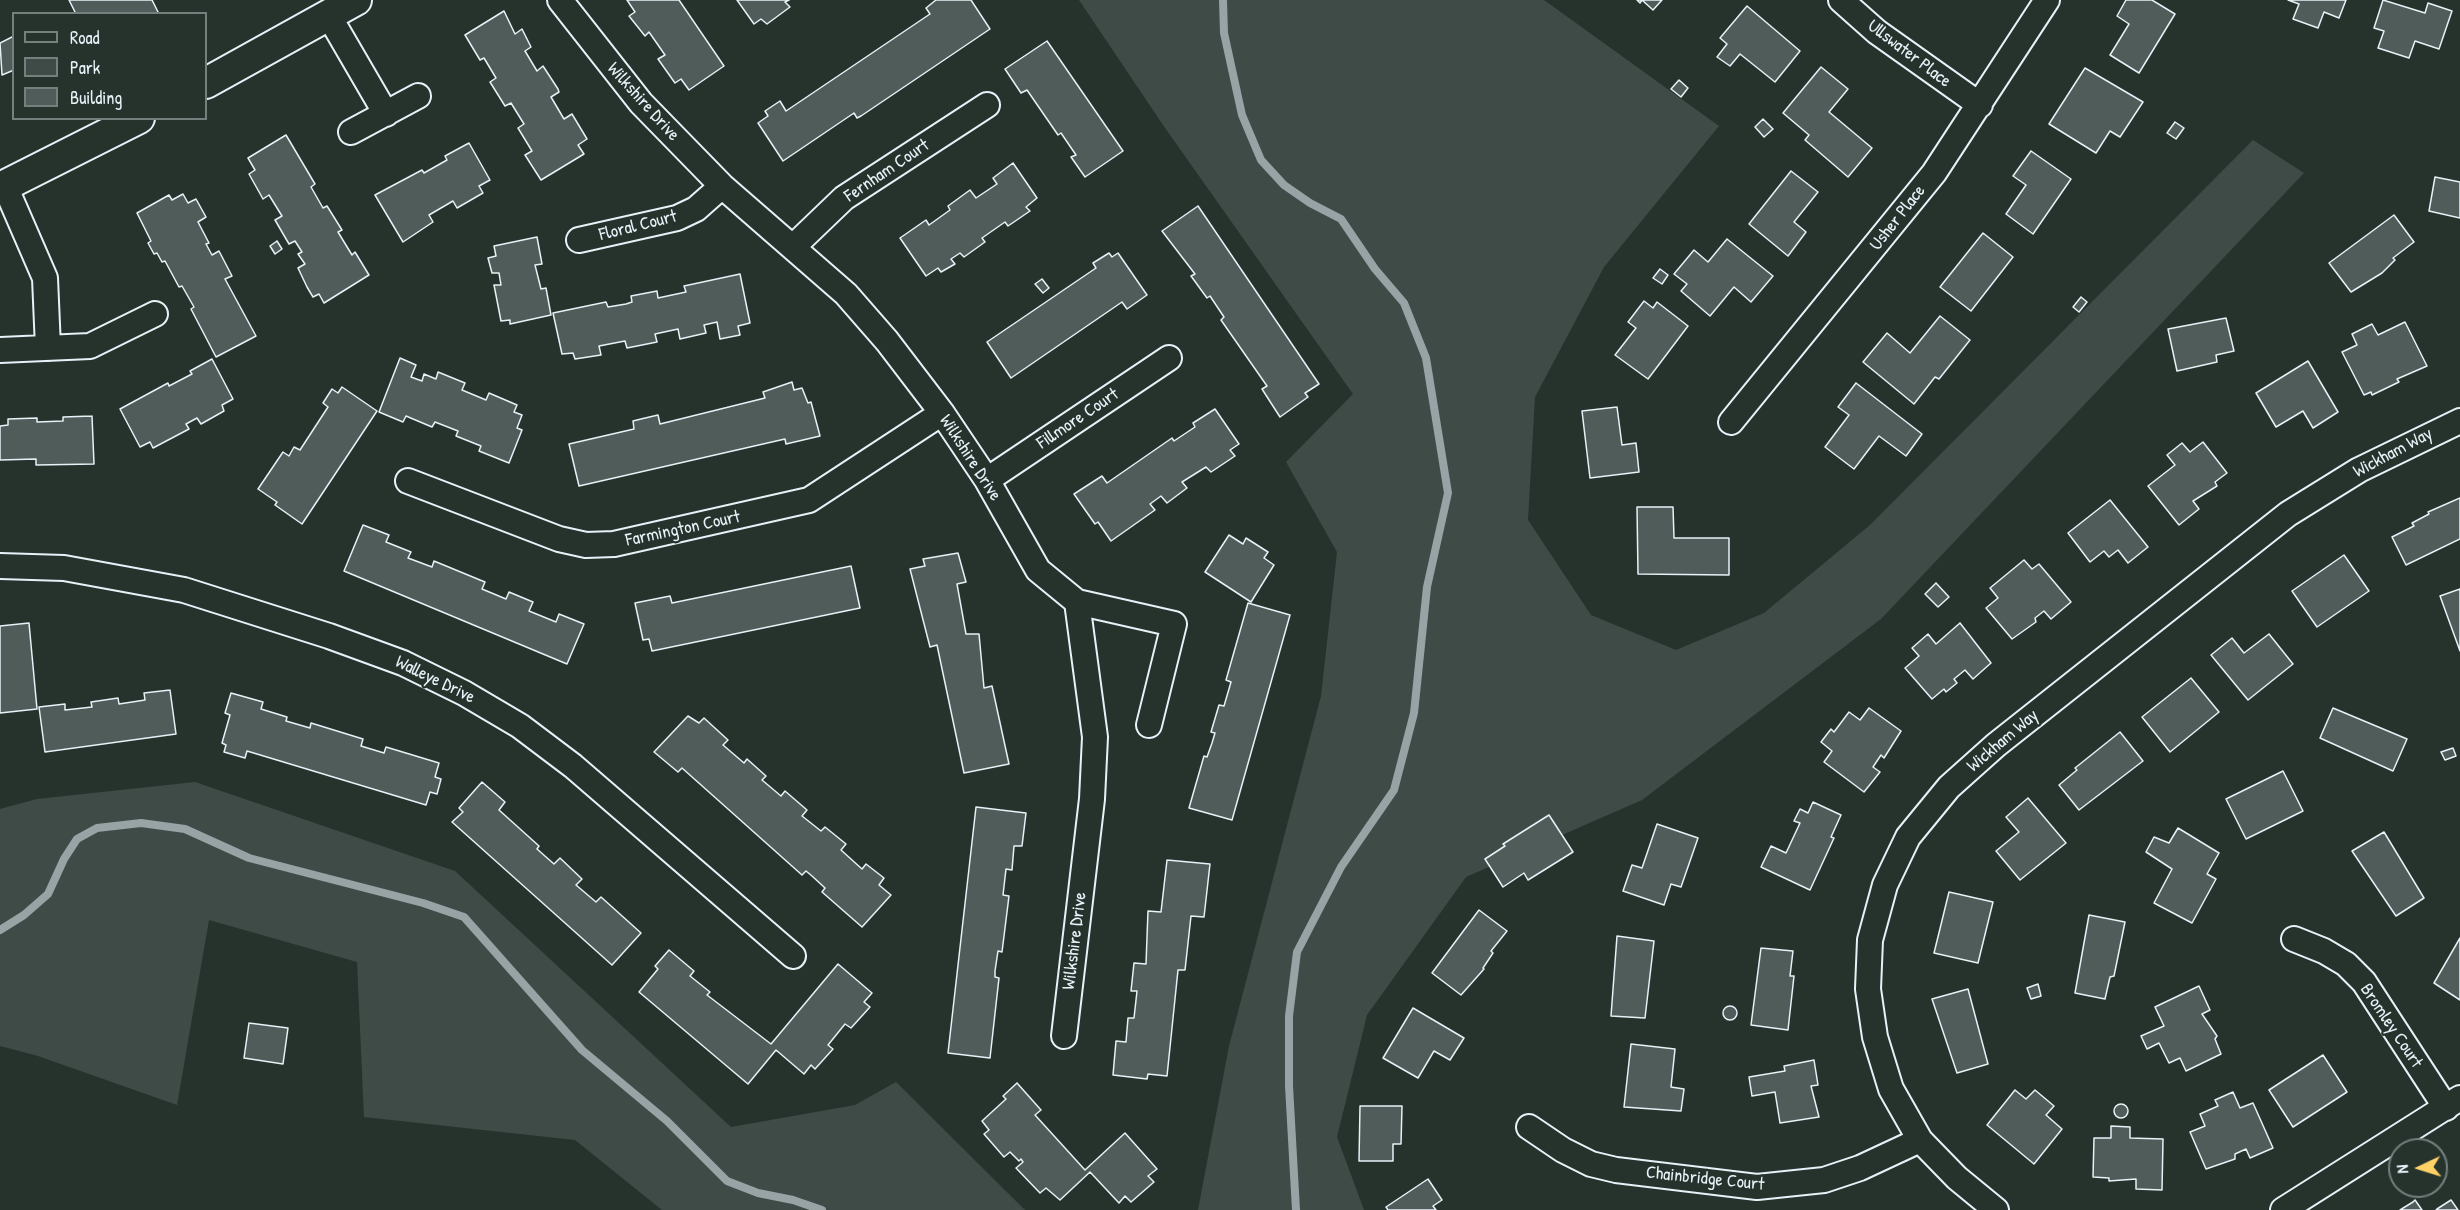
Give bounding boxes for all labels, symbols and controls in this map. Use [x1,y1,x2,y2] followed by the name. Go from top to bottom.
[12,12,207,120] legend
[1863,16,1955,92] street label: Ullswater Place
[70,25,100,50] text: Road
[70,55,100,80] text: Park
[602,58,684,146] street label: Wilkshire Drive
[70,85,122,110] text: Building
[841,135,933,207] street label: Fernham Court
[1866,181,1930,255] street label: Usher Place
[597,206,679,246] street label: Floral Court
[1033,384,1123,454] street label: Fillmore Court
[934,411,1006,505] street label: Wilkshire Drive
[2350,423,2436,483] street label: Wickham Way
[624,506,742,552] street label: Farmington Court
[392,651,478,709] street label: Walleye Drive
[1963,705,2043,777] street label: Wickham Way
[1058,891,1092,991] street label: Wilkshire Drive
[2355,980,2427,1072] street label: Bromley Court
[2388,1138,2448,1198] north arrow
[1645,1162,1765,1196] street label: Chainbridge Court
[2391,1164,2413,1174] text: N

